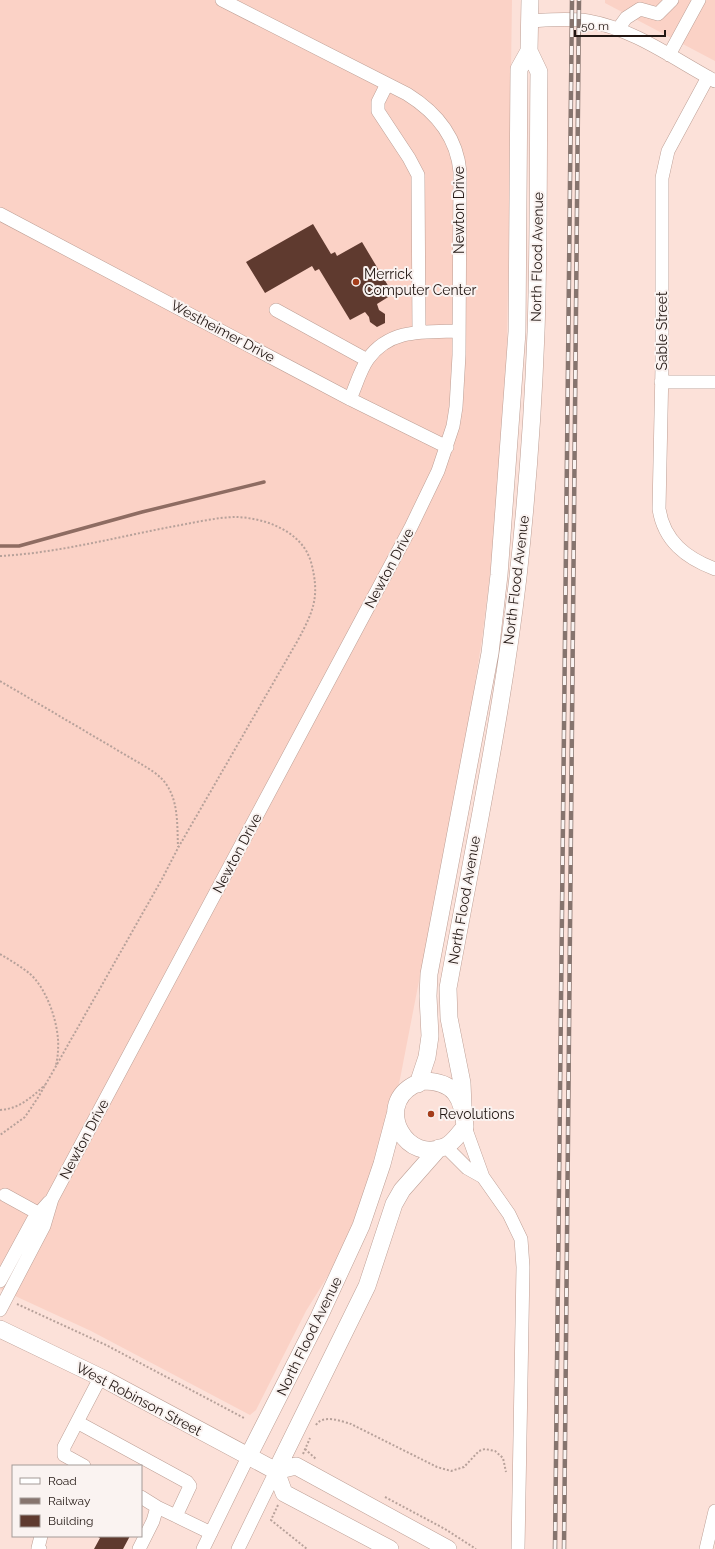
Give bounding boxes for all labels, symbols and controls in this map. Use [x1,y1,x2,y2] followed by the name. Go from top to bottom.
[575,12,665,38] scale bar
[581,19,609,33] text: 50 m
[451,166,467,254] street label: Newton Drive
[528,192,546,322] street label: North Flood Avenue
[364,266,476,298] place label: Merrick Computer Center
[351,277,361,287] marker: Merrick Computer Center
[654,291,670,371] street label: Sable Street
[168,297,278,365] street label: Westheimer Drive
[500,514,532,646] street label: North Flood Avenue
[361,525,417,611] street label: Newton Drive
[209,810,265,896] street label: Newton Drive
[445,835,483,965] street label: North Flood Avenue
[56,1096,112,1182] street label: Newton Drive
[439,1106,515,1122] place label: Revolutions
[426,1109,436,1119] marker: Revolutions
[273,1274,345,1398] street label: North Flood Avenue
[74,1359,205,1439] street label: West Robinson Street
[12,1465,142,1537] legend
[48,1474,77,1488] text: Road
[48,1494,91,1508] text: Railway
[48,1514,94,1528] text: Building

